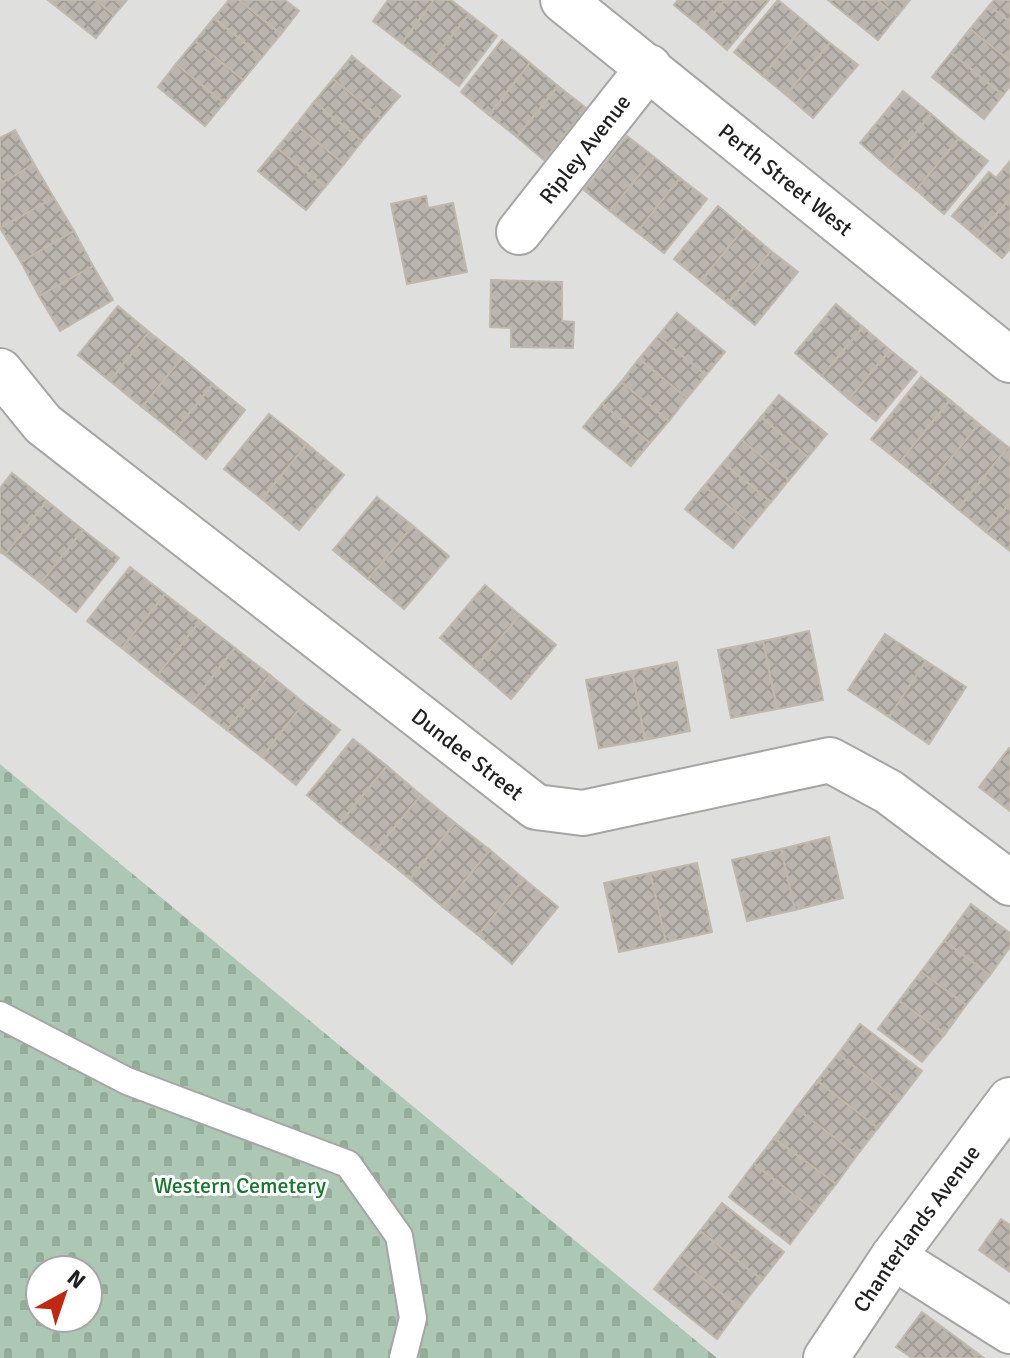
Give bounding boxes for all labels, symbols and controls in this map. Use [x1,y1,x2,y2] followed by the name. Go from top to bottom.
[534,89,636,209] street label: Ripley Avenue
[713,118,858,242] street label: Perth Street West
[406,702,529,806] street label: Dundee Street
[847,1140,986,1317] street label: Chanterlands Avenue
[154,1172,327,1199] park label: Western Cemetery
[24,1254,104,1334] north arrow
[62,1264,91,1294] text: N

